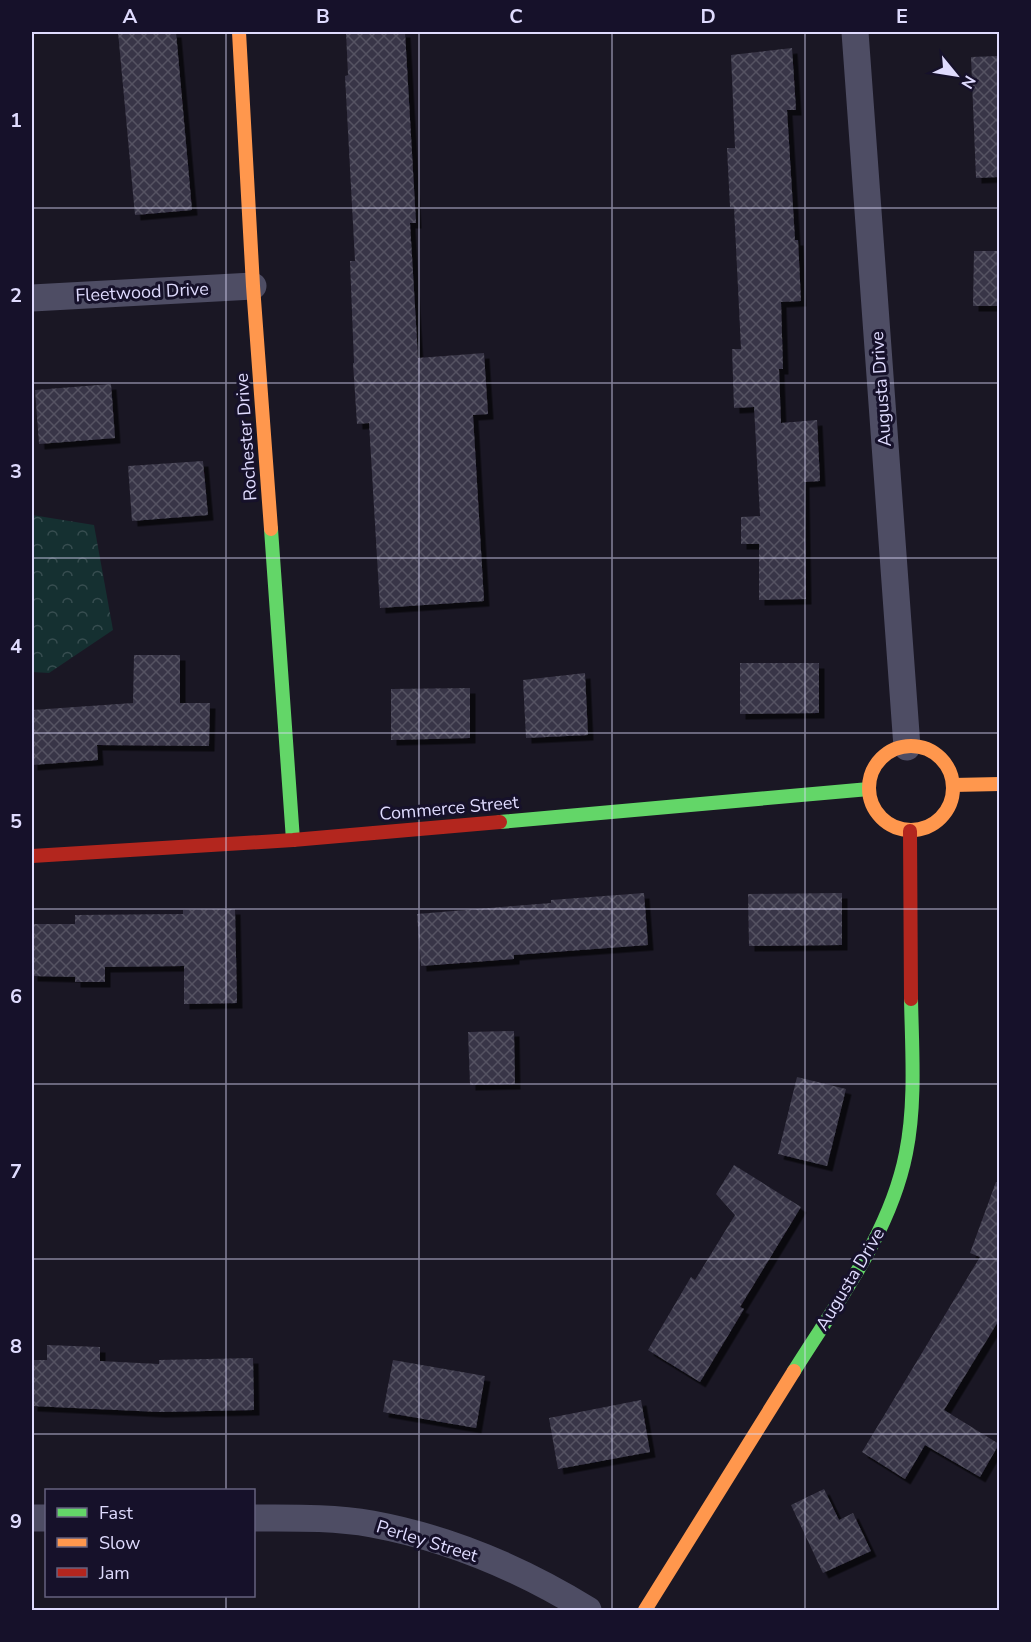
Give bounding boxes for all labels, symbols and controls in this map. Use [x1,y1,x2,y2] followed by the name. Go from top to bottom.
[123,3,138,30] text: A
[316,3,330,30] text: B
[509,3,523,30] text: C
[700,3,716,30] text: D
[896,3,908,30] text: E
[926,45,986,105] north arrow
[956,71,981,93] text: N
[10,107,22,134] text: 1
[75,277,209,307] street label: Fleetwood Drive
[10,282,22,309] text: 2
[865,331,897,447] street label: Augusta Drive
[230,372,262,502] street label: Rochester Drive
[10,458,22,485] text: 3
[10,633,22,660] text: 4
[378,790,520,826] street label: Commerce Street
[10,808,22,835] text: 5
[10,983,22,1010] text: 6
[10,1158,22,1185] text: 7
[810,1223,890,1335] street label: Augusta Drive
[10,1333,22,1360] text: 8
[45,1489,255,1597] legend
[99,1501,134,1525] text: Fast
[10,1508,22,1535] text: 9
[373,1514,481,1568] street label: Perley Street
[99,1531,140,1555] text: Slow
[98,1561,130,1585] text: Jam

